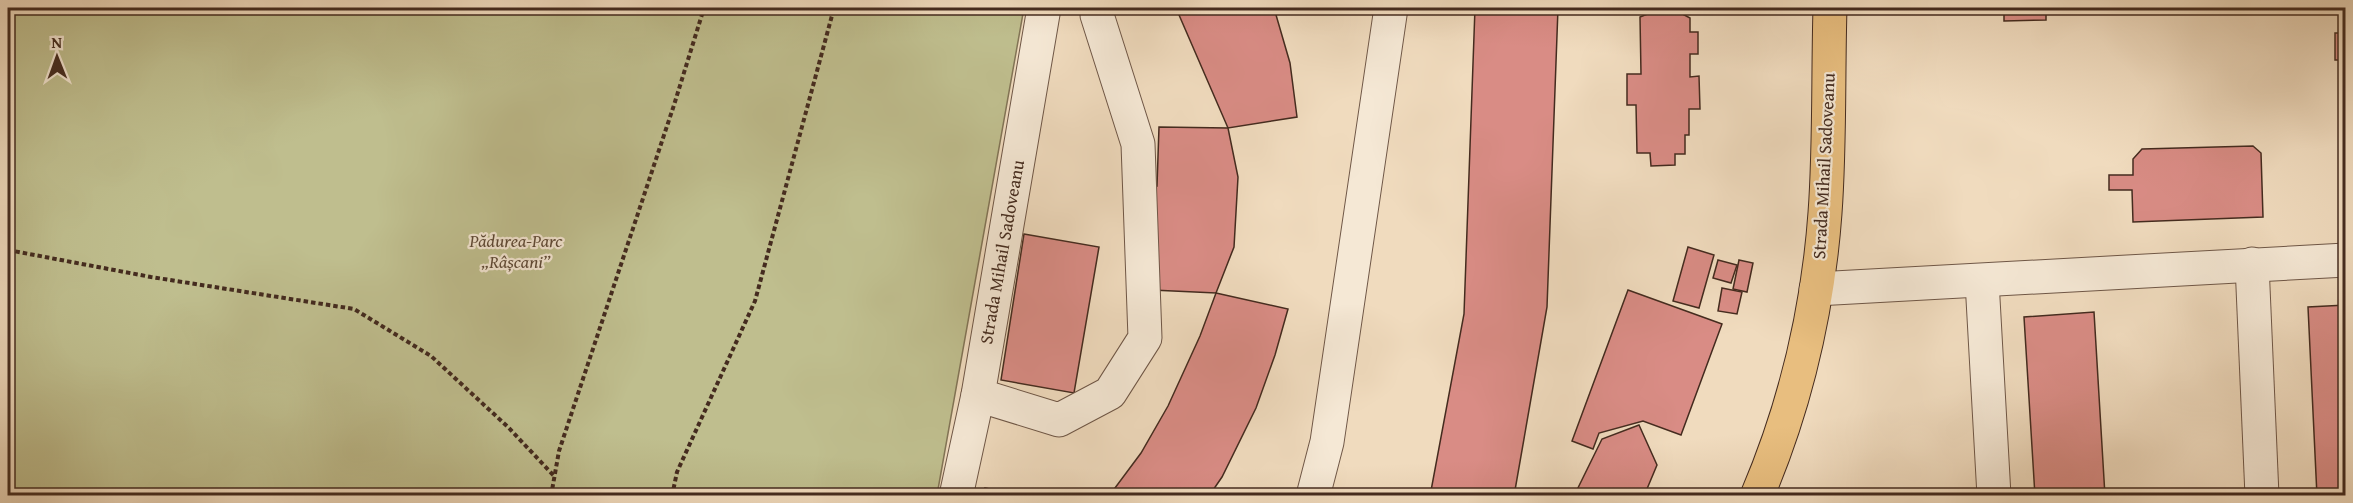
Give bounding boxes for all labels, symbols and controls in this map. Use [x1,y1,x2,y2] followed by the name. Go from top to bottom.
[27,27,87,87] north arrow
[51,30,63,54] text: N
[1805,72,1842,260] street label: Strada Mihail Sadoveanu
[972,157,1031,346] street label: Strada Mihail Sadoveanu
[468,227,563,275] park label: Pădurea-Parc „Râșcani”

